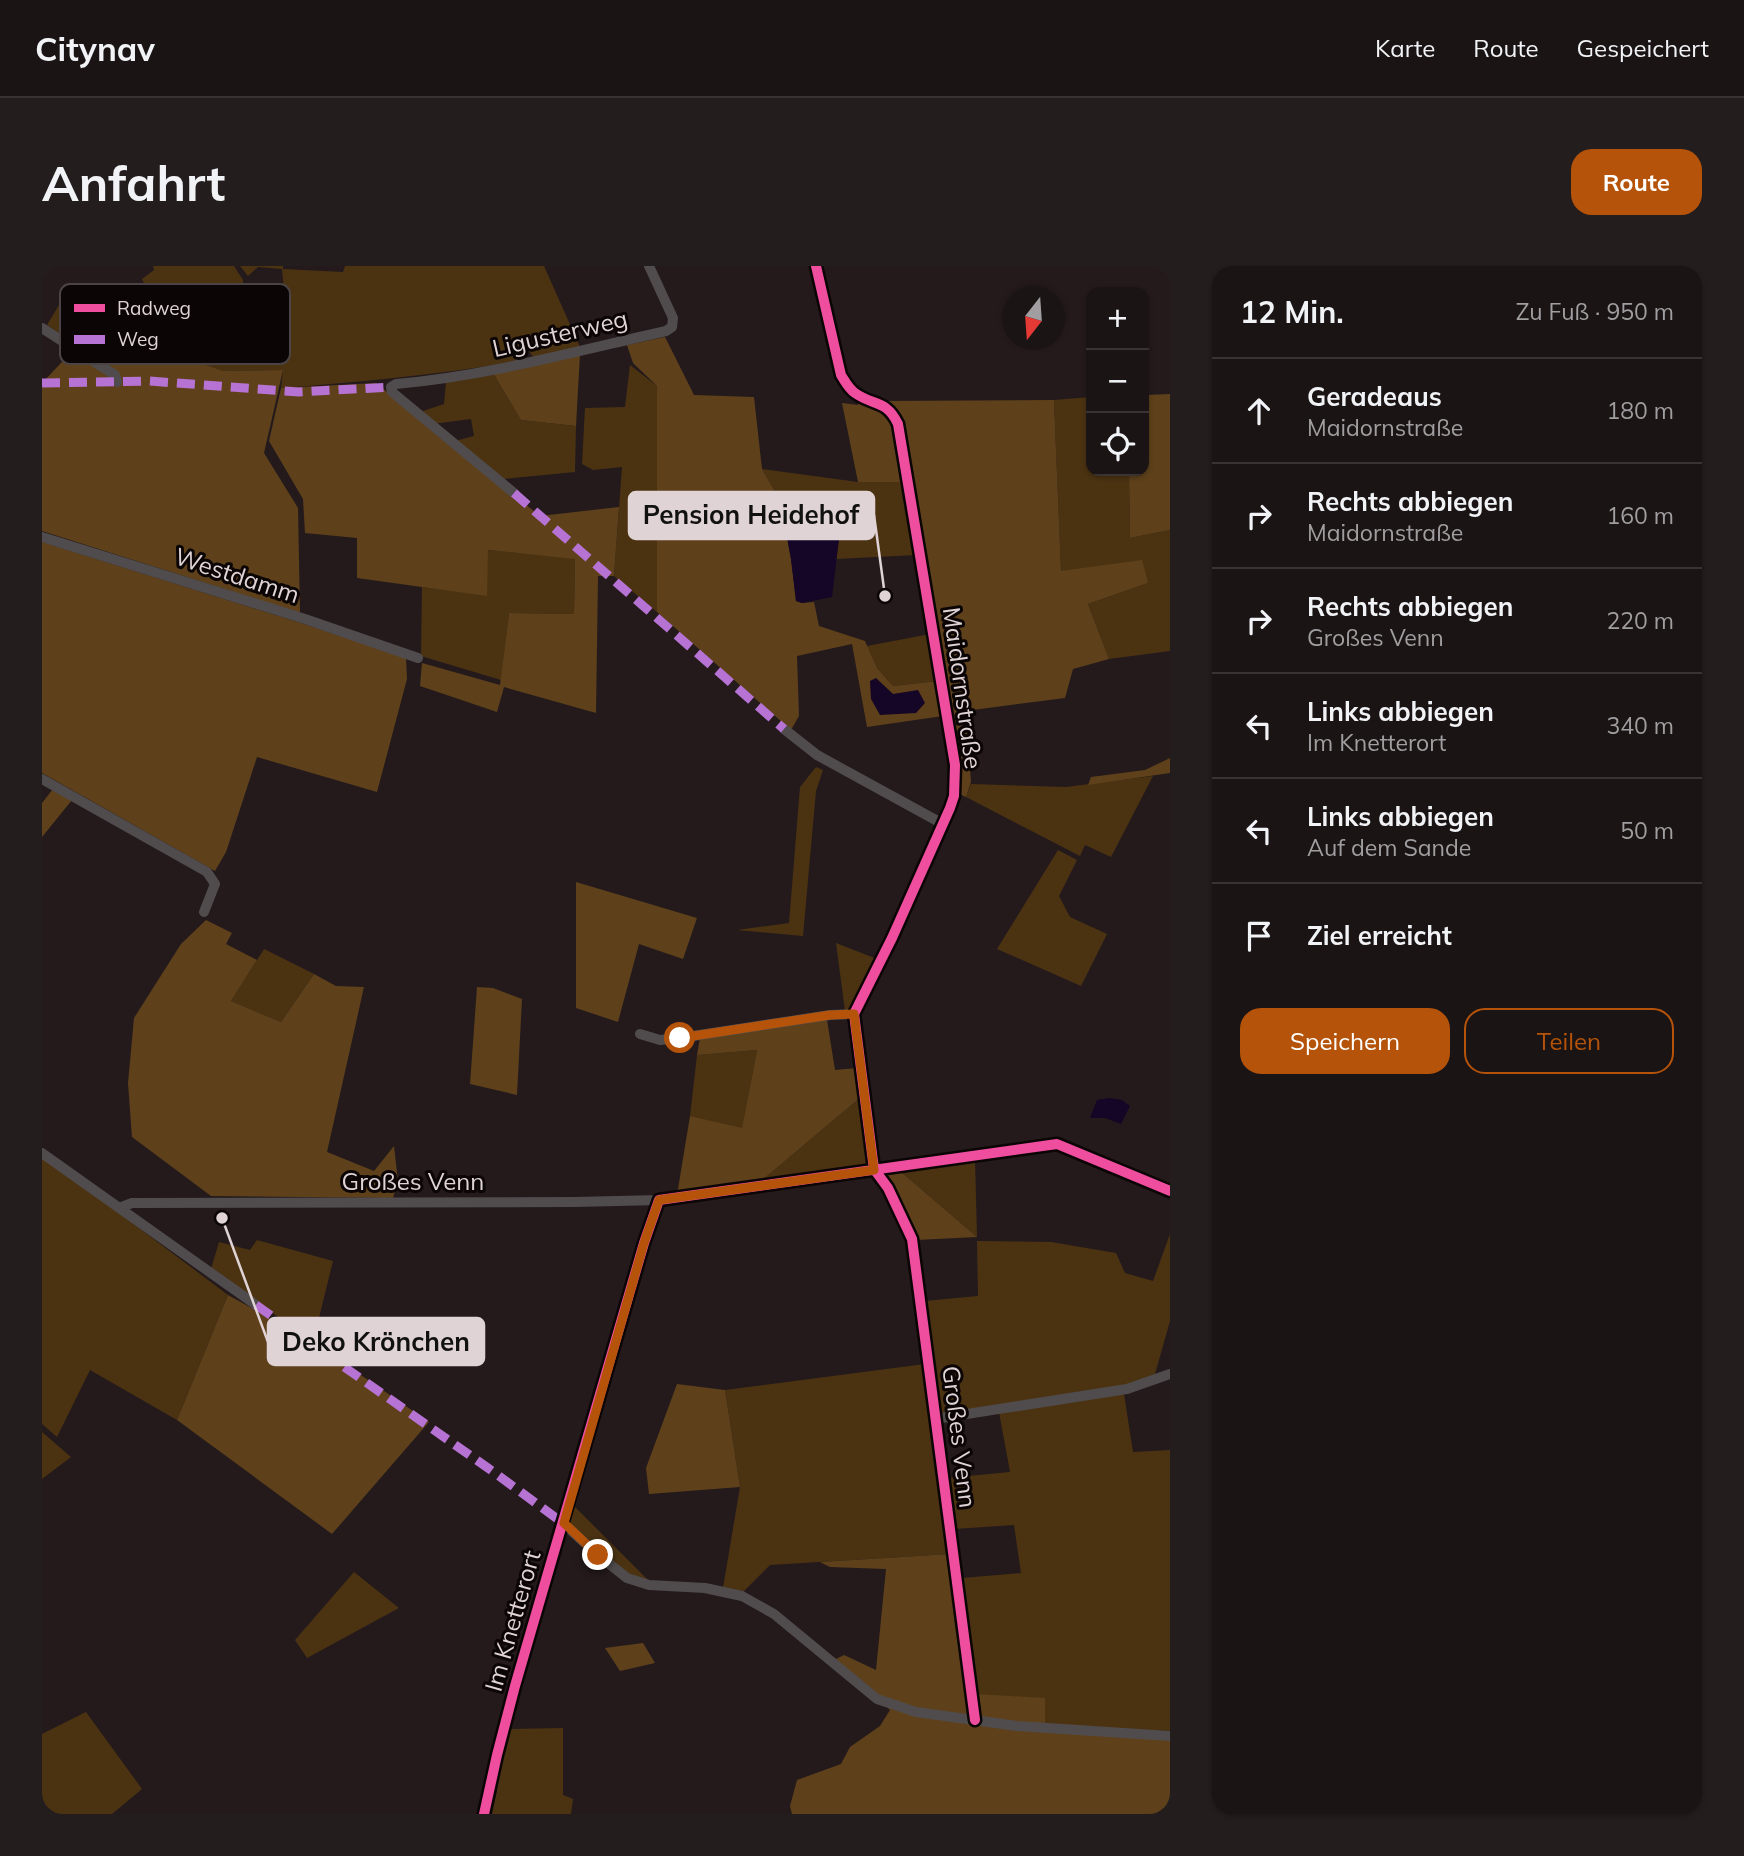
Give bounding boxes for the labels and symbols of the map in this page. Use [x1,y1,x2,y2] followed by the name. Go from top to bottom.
[60,284,290,364] legend
[1002,287,1065,350] north arrow
[117,296,191,320] text: Radweg
[489,303,630,363] street label: Ligusterweg
[117,327,159,351] text: Weg
[629,492,874,539] callout: Pension Heidehof
[643,498,860,531] text: Pension Heidehof
[171,541,303,609] street label: Westdamm
[937,605,989,771] street label: Maidornstraße
[664,1022,695,1053] route start
[342,1166,484,1196] street label: Großes Venn
[268,1318,484,1365] callout: Deko Krönchen
[282,1325,470,1358] text: Deko Krönchen
[936,1364,984,1510] street label: Großes Venn
[582,1539,613,1570] route end
[478,1547,546,1695] street label: Im Knetterort

